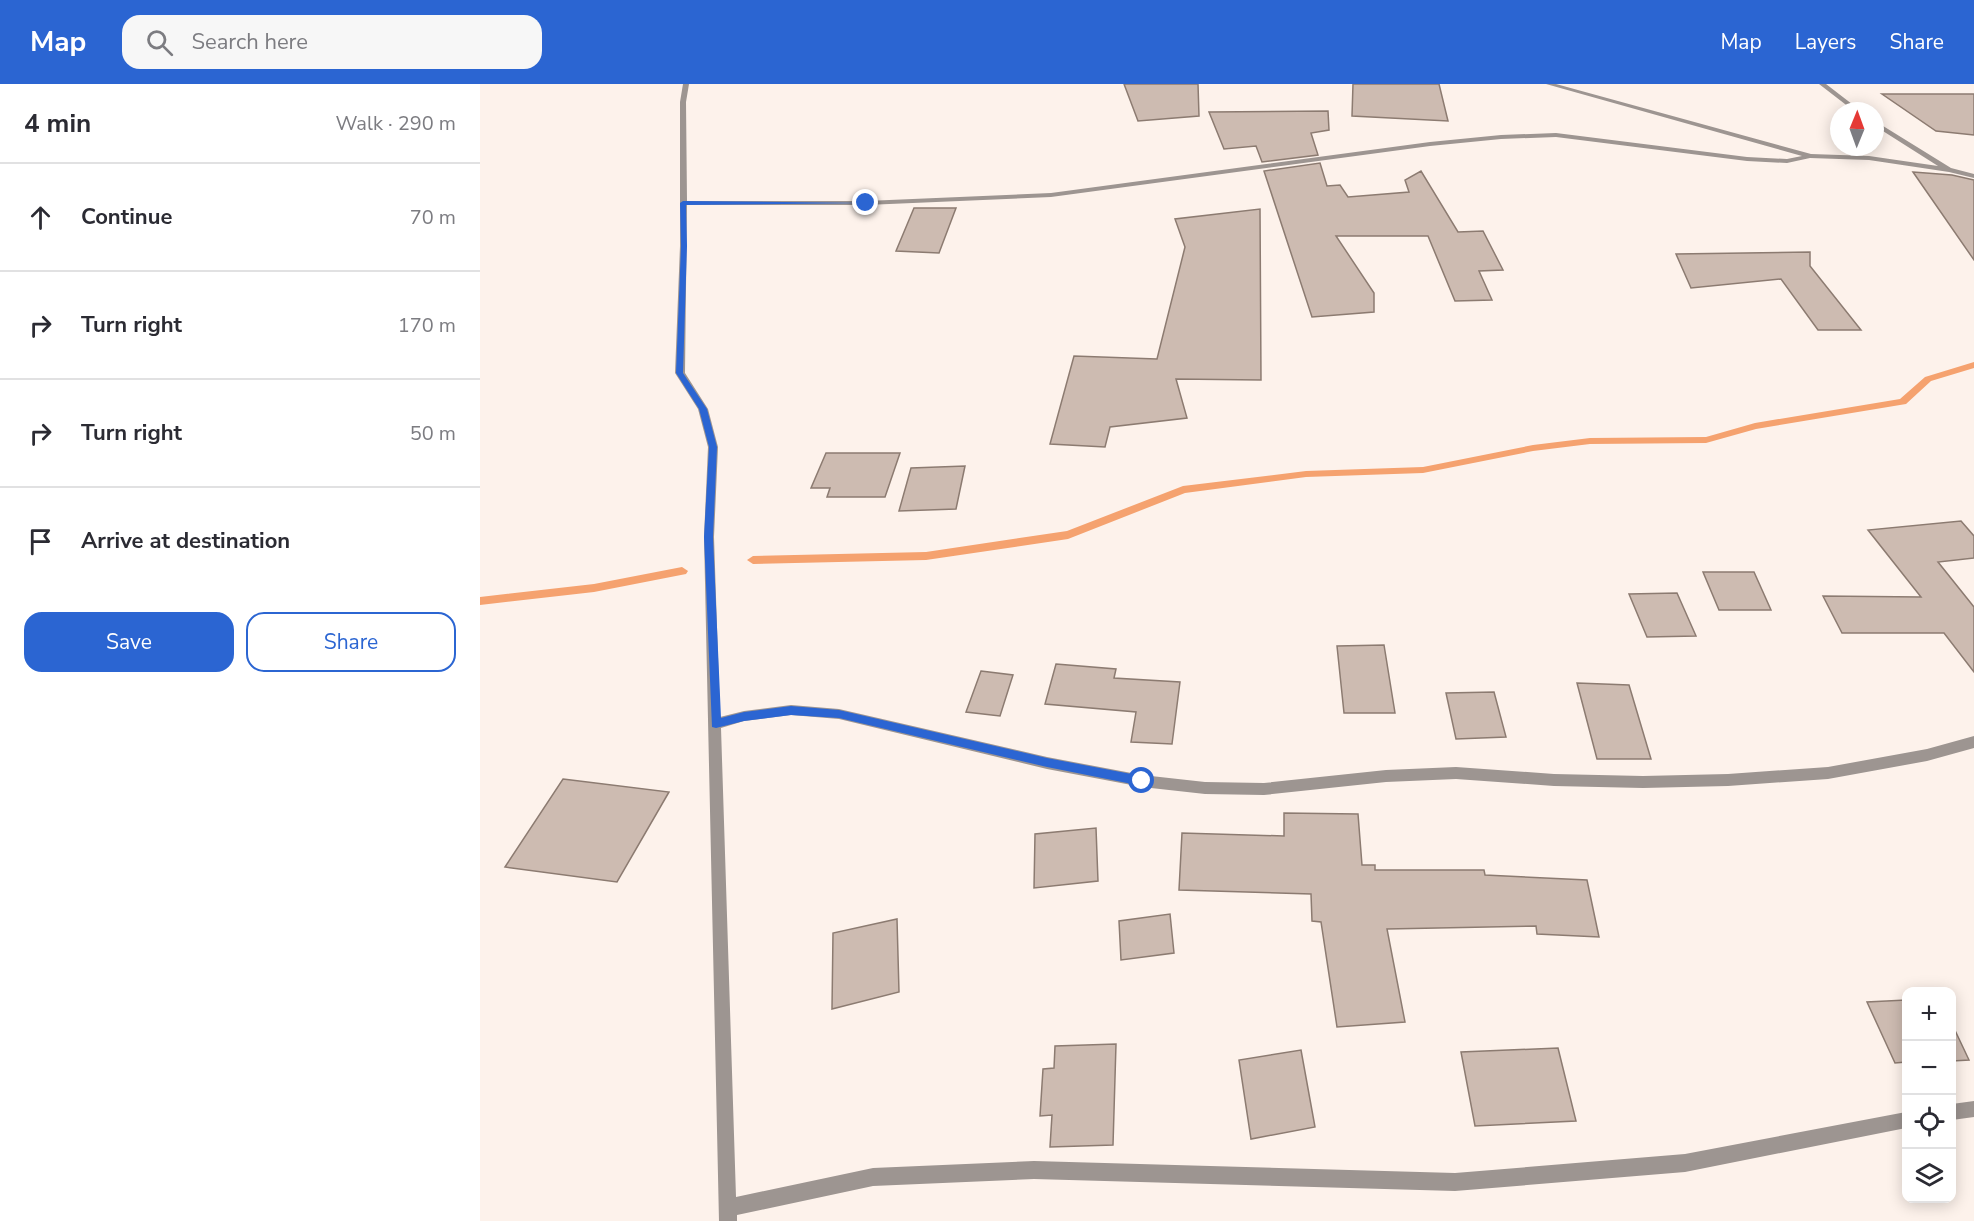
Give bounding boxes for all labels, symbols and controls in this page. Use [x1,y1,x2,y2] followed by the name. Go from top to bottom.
[122,15,542,69] search box
[30,23,86,61] text: Map
[143,26,176,59] icon: search
[191,27,308,57] text: Search here
[1720,28,1762,56] text: Map
[1795,28,1856,56] text: Layers
[1889,28,1944,56] text: Share
[1830,102,1884,156] north arrow
[24,106,91,141] text: 4 min
[336,110,456,137] text: Walk · 290 m
[852,189,878,215] route end
[24,201,57,234] icon: ahead
[81,202,172,232] text: Continue
[410,204,456,231] text: 70 m
[24,309,57,342] icon: right
[81,310,182,340] text: Turn right
[398,312,456,339] text: 170 m
[24,417,57,450] icon: right
[81,418,182,448] text: Turn right
[410,420,456,447] text: 50 m
[24,525,57,558] icon: arrive
[81,526,290,556] text: Arrive at destination
[24,612,234,672] button: Save
[246,612,456,672] button: Share
[1128,767,1154,793] route start
[1902,987,1956,1203] map controls
[1902,987,1956,1041] button: +
[1902,1041,1956,1095] button: −
[1902,1095,1956,1149] button: locate
[1902,1149,1956,1203] button: layers

